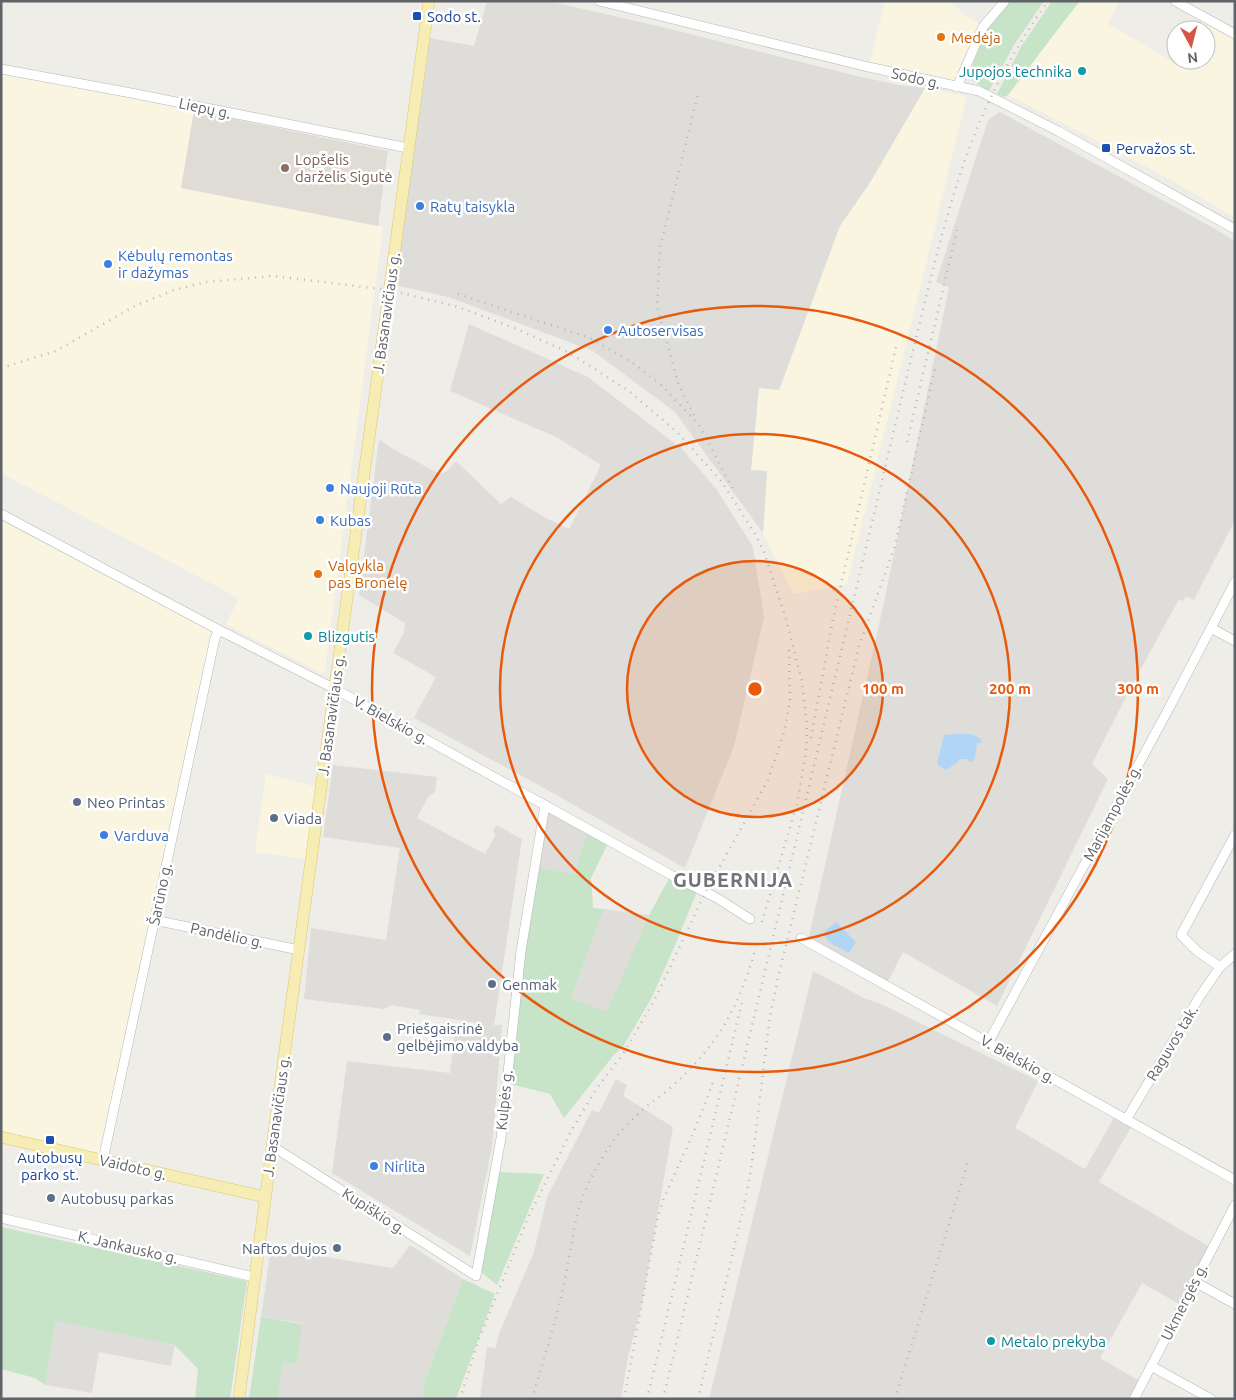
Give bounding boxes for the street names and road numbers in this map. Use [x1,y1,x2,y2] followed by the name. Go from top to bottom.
[890,64,942,92] street label: Sodo g.
[177,94,233,122] street label: Liepų g.
[369,251,403,375] street label: J. Basanavičiaus g.
[314,653,348,777] street label: J. Basanavičiaus g.
[350,692,432,748] street label: V. Bielskio g.
[1080,762,1144,864] street label: Marijampolės g.
[145,861,175,927] street label: Šarūno g.
[189,919,265,951] street label: Pandėlio g.
[1143,1002,1201,1084] street label: Raguvos tak.
[977,1031,1059,1087] street label: V. Bielskio g.
[259,1054,293,1178] street label: J. Basanavičiaus g.
[492,1069,516,1131] street label: Kulpės g.
[98,1151,168,1183] street label: Vaidoto g.
[339,1184,409,1238] street label: Kupiškio g.
[76,1227,180,1267] street label: K. Jankausko g.
[1157,1261,1211,1343] street label: Ukmergės g.

